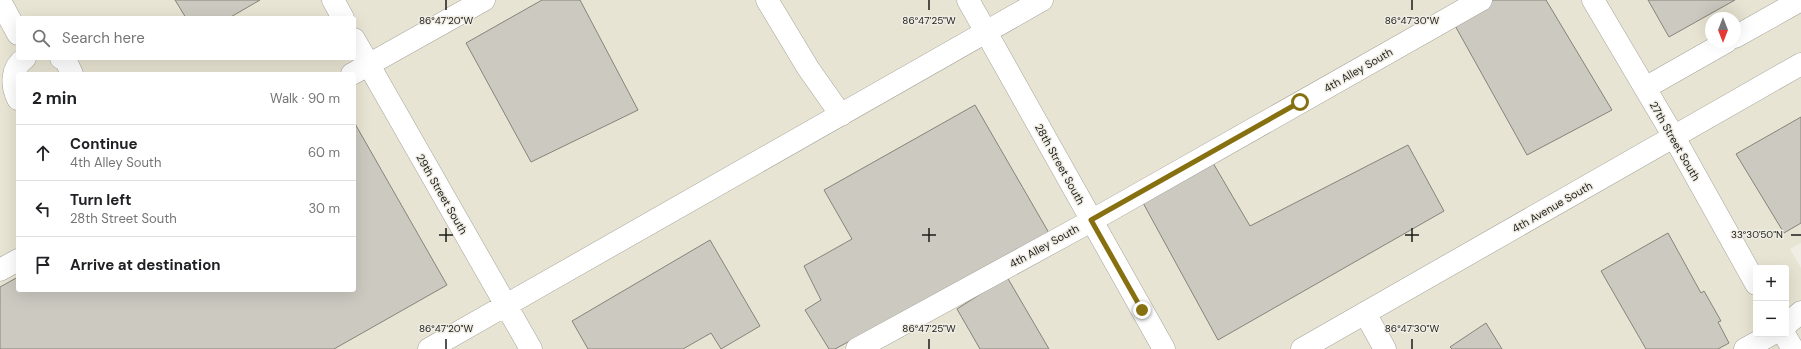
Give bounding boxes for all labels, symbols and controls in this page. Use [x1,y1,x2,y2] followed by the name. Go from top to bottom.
[1705,12,1741,48] north arrow
[419,14,473,27] text: 86°47'20"W
[902,14,956,27] text: 86°47'25"W
[1385,14,1440,27] text: 86°47'30"W
[16,16,356,60] search box
[30,27,52,49] icon: search
[62,28,145,48] text: Search here
[1321,45,1395,95] street label: 4th Alley South
[32,87,77,109] text: 2 min
[270,90,340,107] text: Walk · 90 m
[1291,93,1309,111] route start
[1647,99,1703,183] street label: 27th Street South
[1032,121,1088,207] street label: 28th Street South
[70,134,138,154] text: Continue
[32,142,54,164] icon: ahead
[308,144,340,161] text: 60 m
[413,151,471,237] street label: 29th Street South
[70,154,161,171] text: 4th Alley South
[1509,178,1595,236] street label: 4th Avenue South
[70,190,131,210] text: Turn left
[32,198,54,220] icon: left
[308,200,340,217] text: 30 m
[70,210,177,227] text: 28th Street South
[1007,221,1081,271] street label: 4th Alley South
[1731,228,1783,241] text: 33°30'50"N
[32,254,54,276] icon: arrive
[70,255,221,275] text: Arrive at destination
[1753,265,1789,337] map controls
[1753,265,1789,301] button: +
[1133,301,1151,319] route end
[1753,301,1789,337] button: −
[419,322,473,335] text: 86°47'20"W
[902,322,956,335] text: 86°47'25"W
[1385,322,1440,335] text: 86°47'30"W

